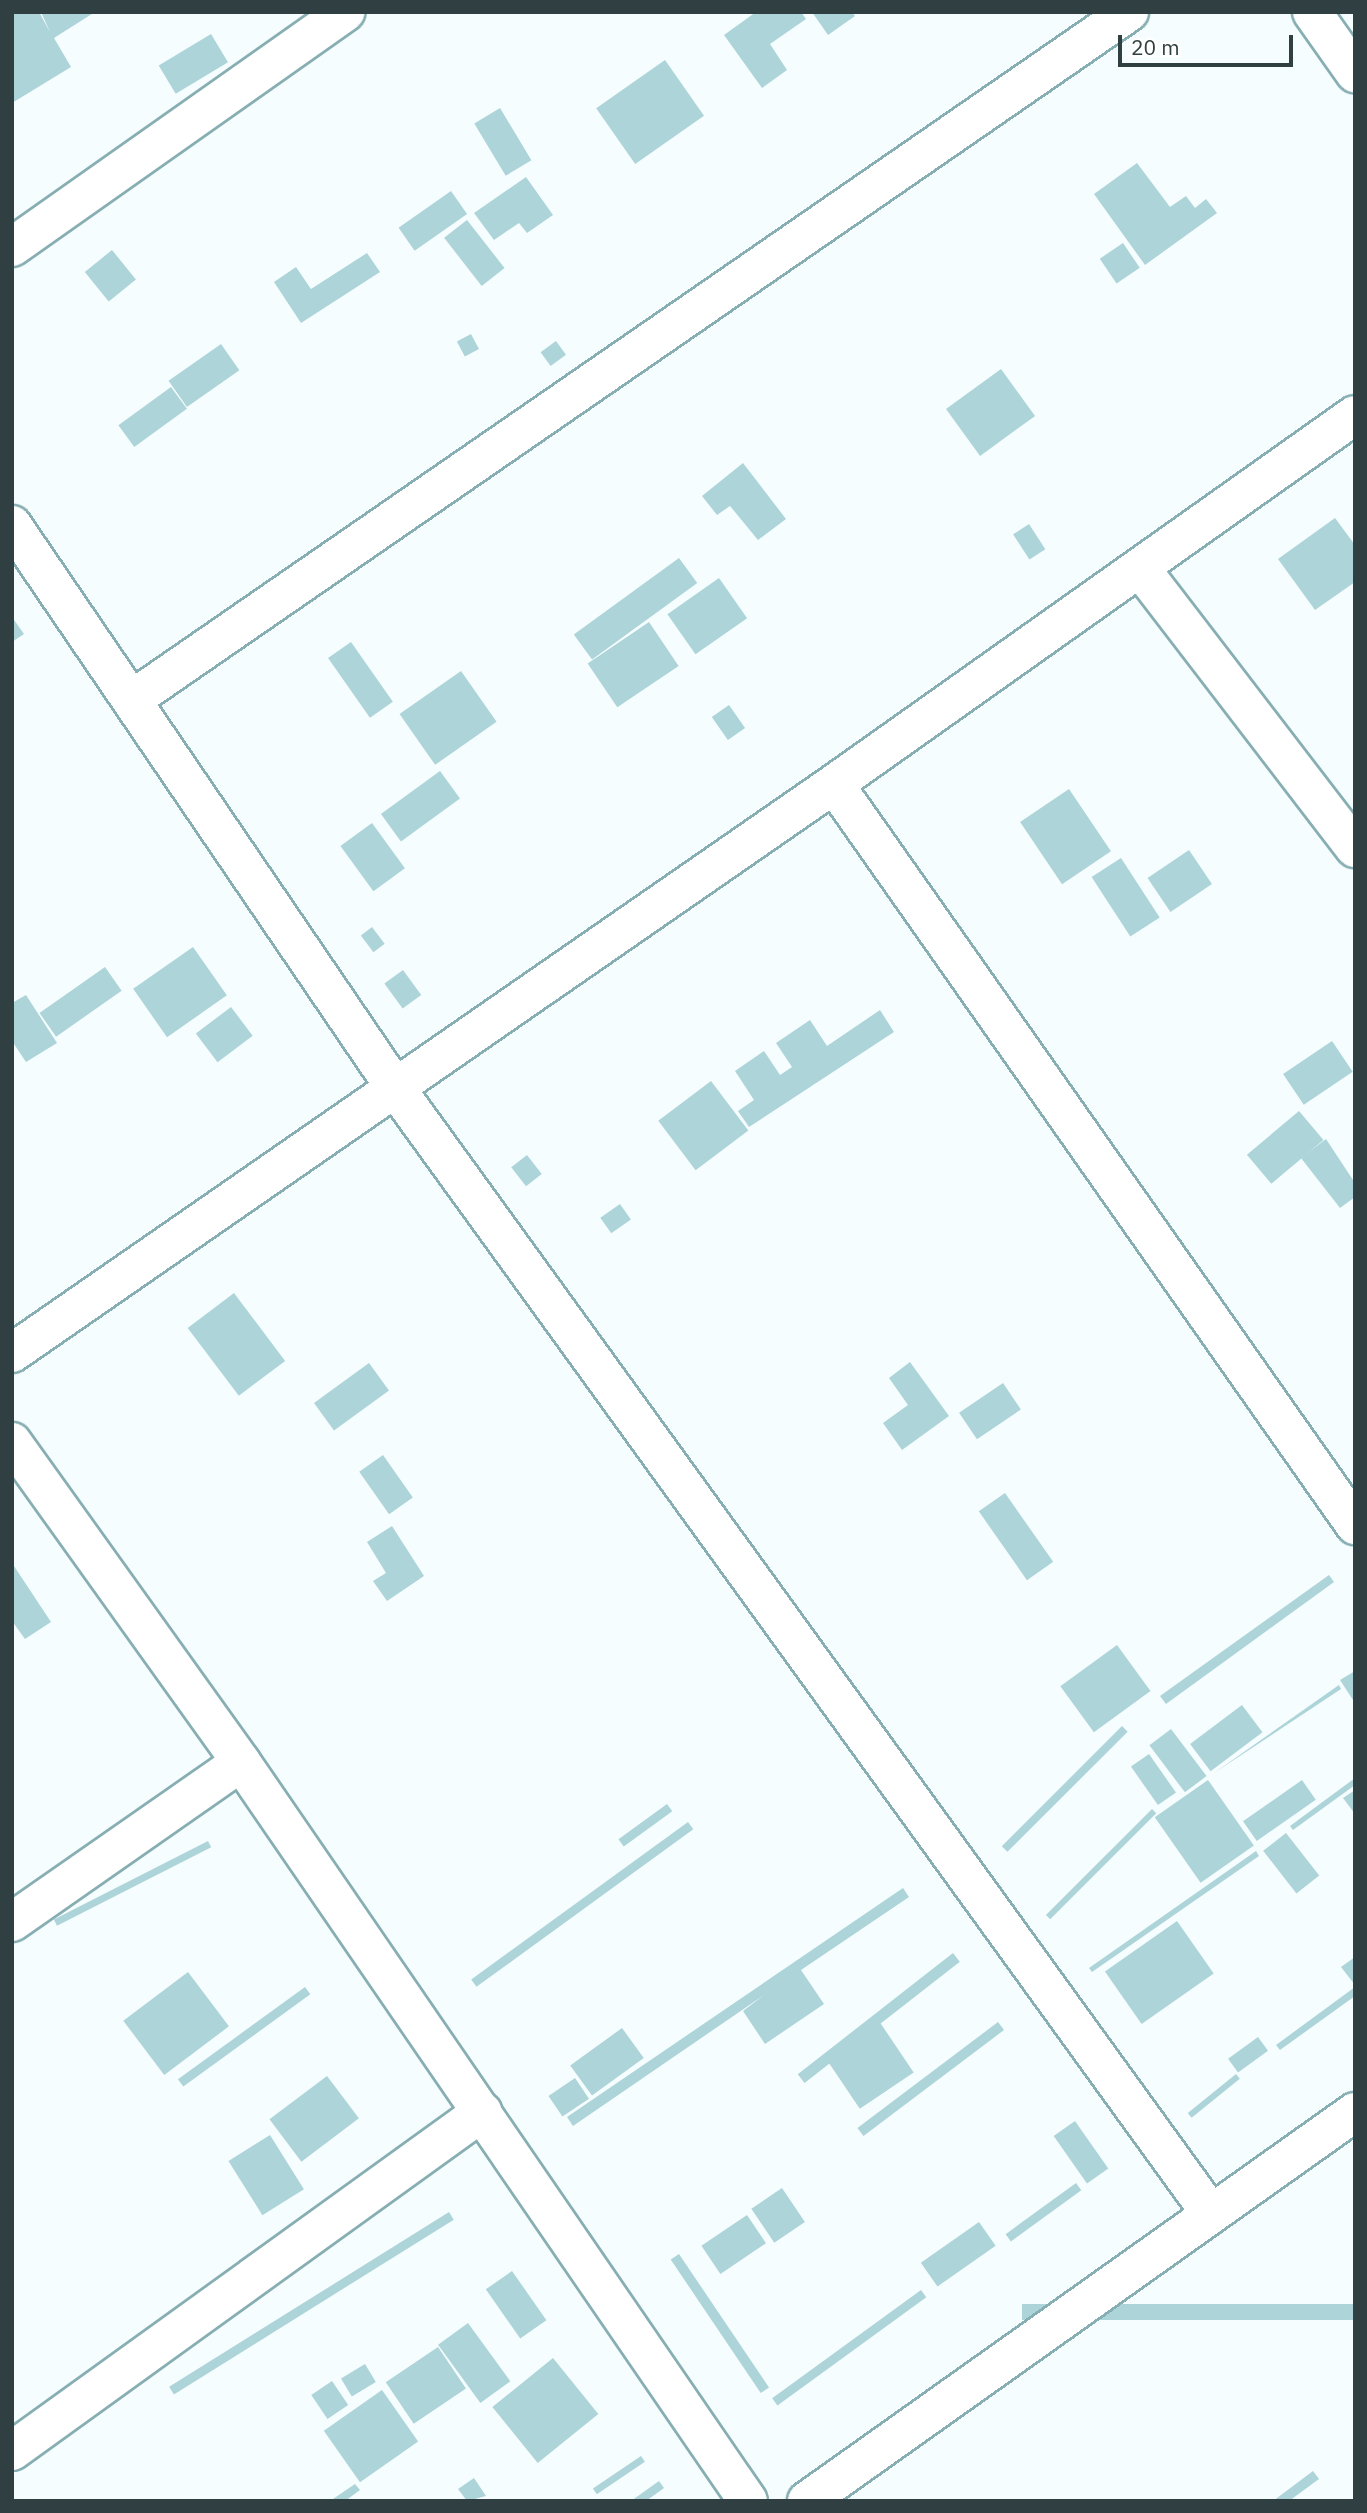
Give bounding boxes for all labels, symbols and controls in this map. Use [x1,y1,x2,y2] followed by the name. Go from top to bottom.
[1122,21,1297,65] scale bar
[1131,33,1180,61] text: 20 m

